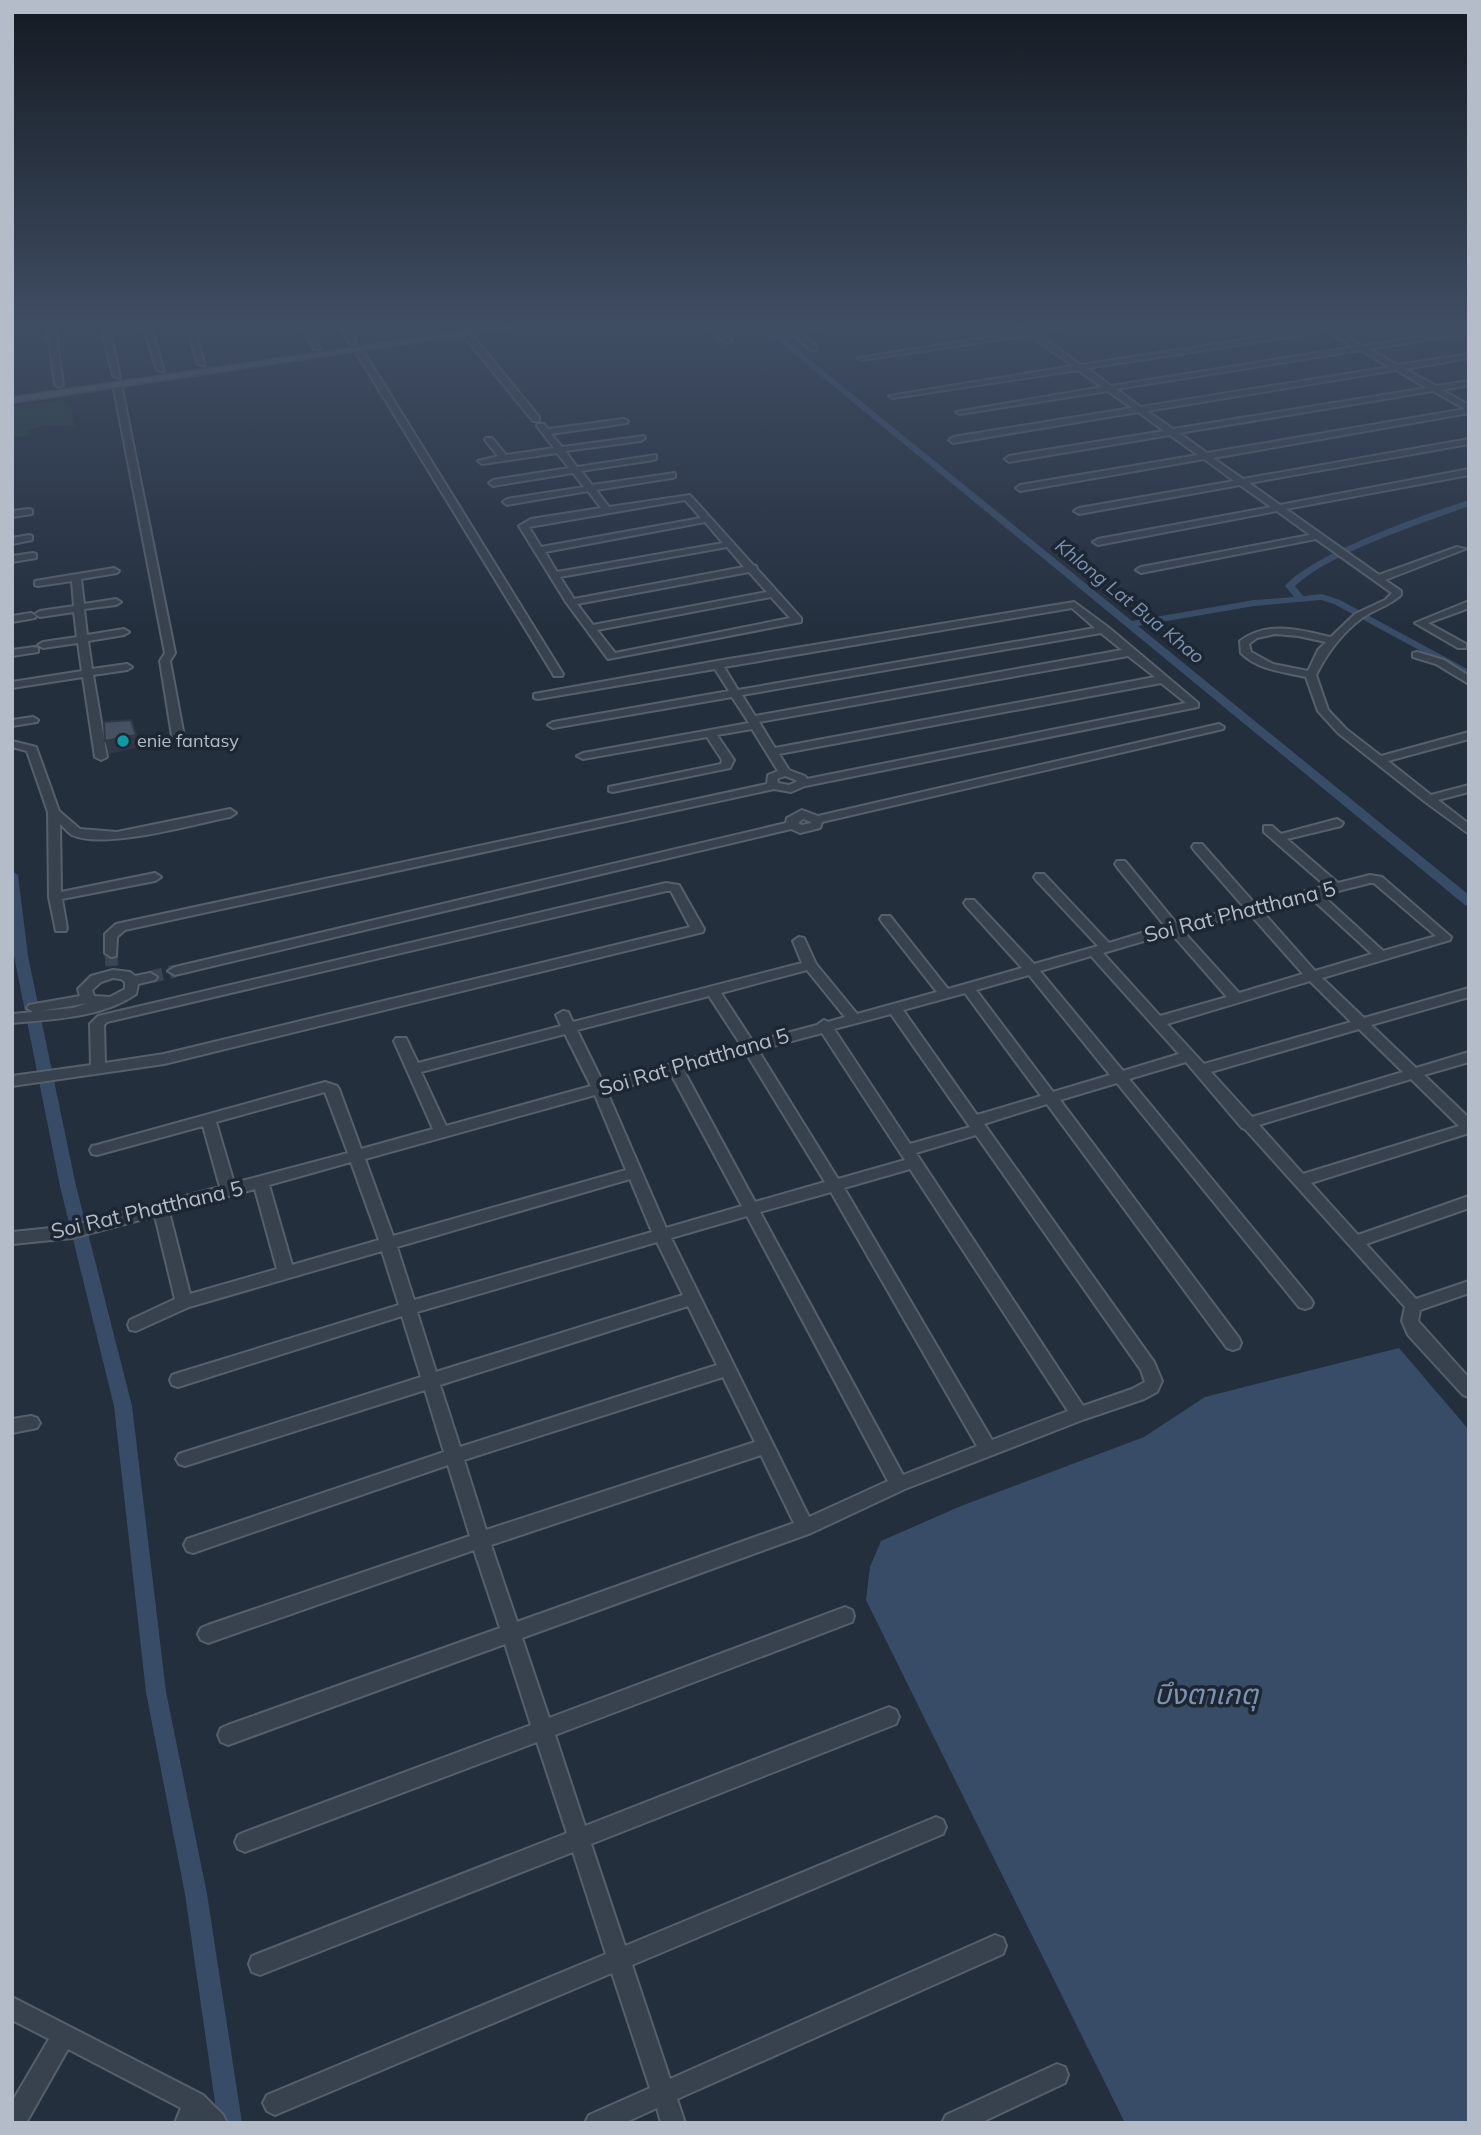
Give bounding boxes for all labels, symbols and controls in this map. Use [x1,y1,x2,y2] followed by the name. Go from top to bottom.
[1051,533,1210,669] water label: Khlong Lat Bua Khao
[137,729,239,752] place label: enie fantasy
[115,733,131,749] marker: enie fantasy
[1141,875,1338,947] street label: Soi Rat Phatthana 5
[596,1021,792,1101] street label: Soi Rat Phatthana 5
[48,1174,245,1244] street label: Soi Rat Phatthana 5
[1154,1676,1259,1712] water label: บึงตาเกตุ

